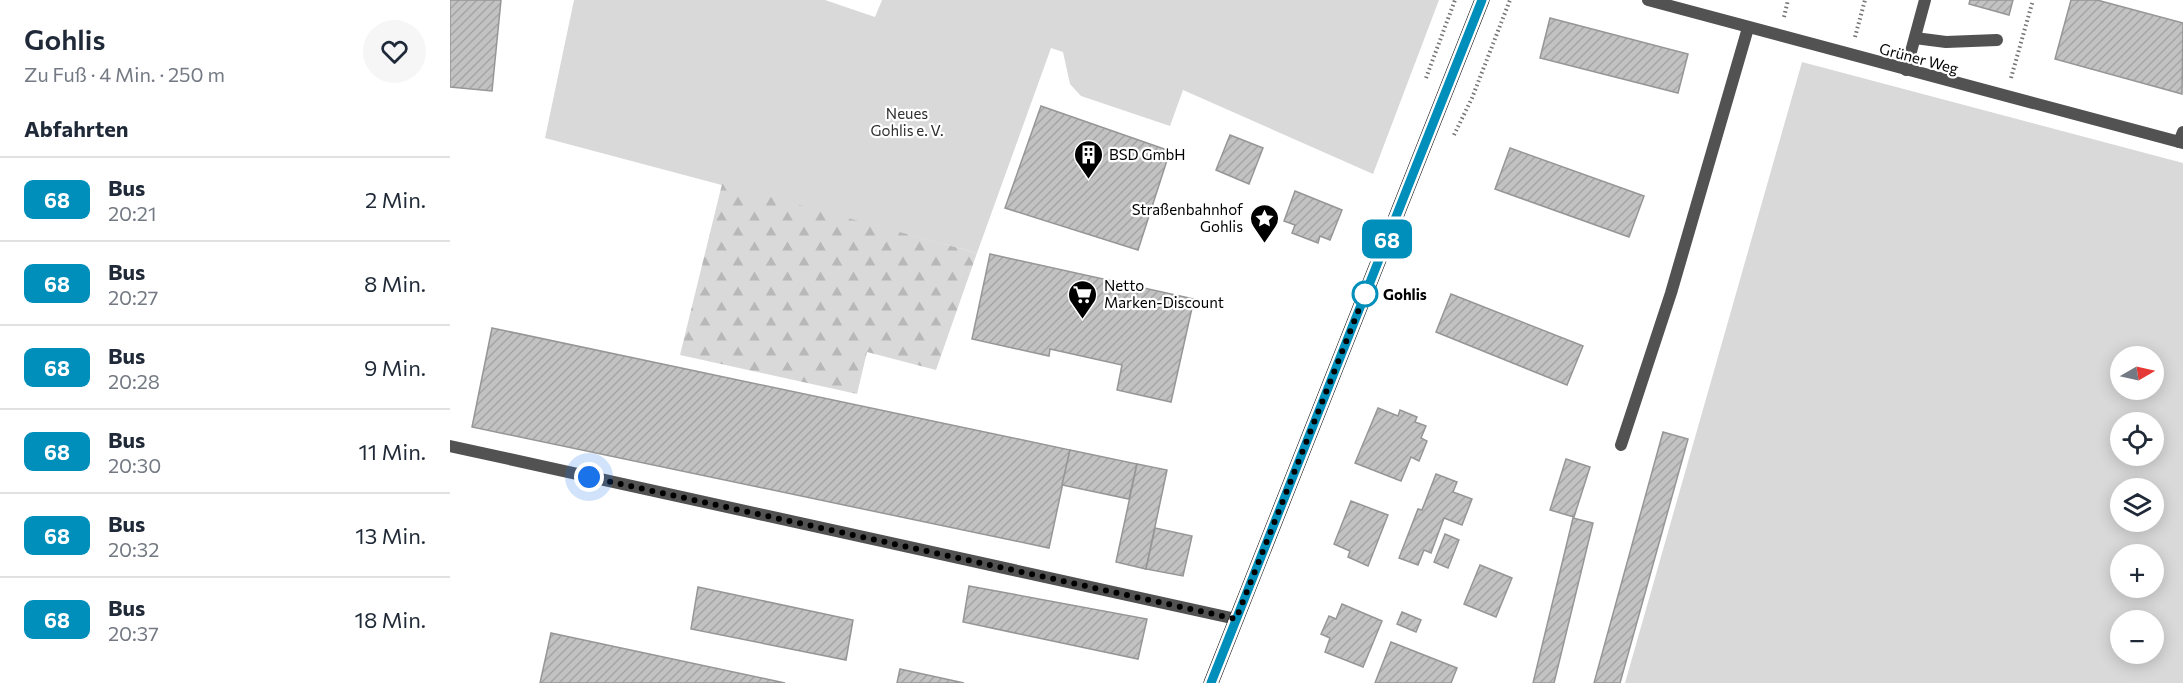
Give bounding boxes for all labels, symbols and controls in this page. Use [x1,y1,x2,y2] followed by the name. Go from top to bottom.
[363,20,426,83] button: heart
[24,22,105,56] text: Gohlis
[1878,39,1960,77] street label: Grüner Weg
[24,62,225,86] text: Zu Fuß · 4 Min. · 250 m
[870,104,944,139] park label: Neues Gohlis e. V.
[24,115,128,142] text: Abfahrten
[1072,138,1104,180] building icon: BSD GmbH
[1109,145,1186,163] place label: BSD GmbH
[108,174,145,201] text: Bus
[365,186,426,213] text: 2 Min.
[44,187,70,212] text: 68
[1132,200,1243,235] place label: Straßenbahnhof Gohlis
[108,201,156,225] text: 20:21
[1248,202,1280,244] place icon: Straßenbahnhof Gohlis
[1360,220,1414,258] line badge: 68
[1374,227,1400,252] text: 68
[108,258,145,285] text: Bus
[364,270,426,297] text: 8 Min.
[44,271,70,296] text: 68
[1104,276,1224,311] place label: Netto Marken-Discount
[1067,278,1099,320] supermarket icon: Netto Marken-Discount
[1352,281,1378,307] marker: Gohlis
[108,285,158,309] text: 20:27
[1383,285,1427,303] place label: Gohlis
[108,342,145,369] text: Bus
[2110,346,2164,400] north arrow
[2110,346,2164,664] map controls
[364,354,426,381] text: 9 Min.
[44,355,70,380] text: 68
[108,369,160,393] text: 20:28
[2110,412,2164,466] button: locate
[108,426,145,453] text: Bus
[358,438,426,465] text: 11 Min.
[44,439,70,464] text: 68
[108,453,161,477] text: 20:30
[574,462,604,492] your location
[2110,478,2164,532] button: layers
[108,510,145,537] text: Bus
[355,522,426,549] text: 13 Min.
[44,523,70,548] text: 68
[108,537,159,561] text: 20:32
[2110,544,2164,598] button: +
[108,594,145,621] text: Bus
[355,606,426,633] text: 18 Min.
[44,607,70,632] text: 68
[2110,610,2164,664] button: −
[108,621,159,645] text: 20:37

